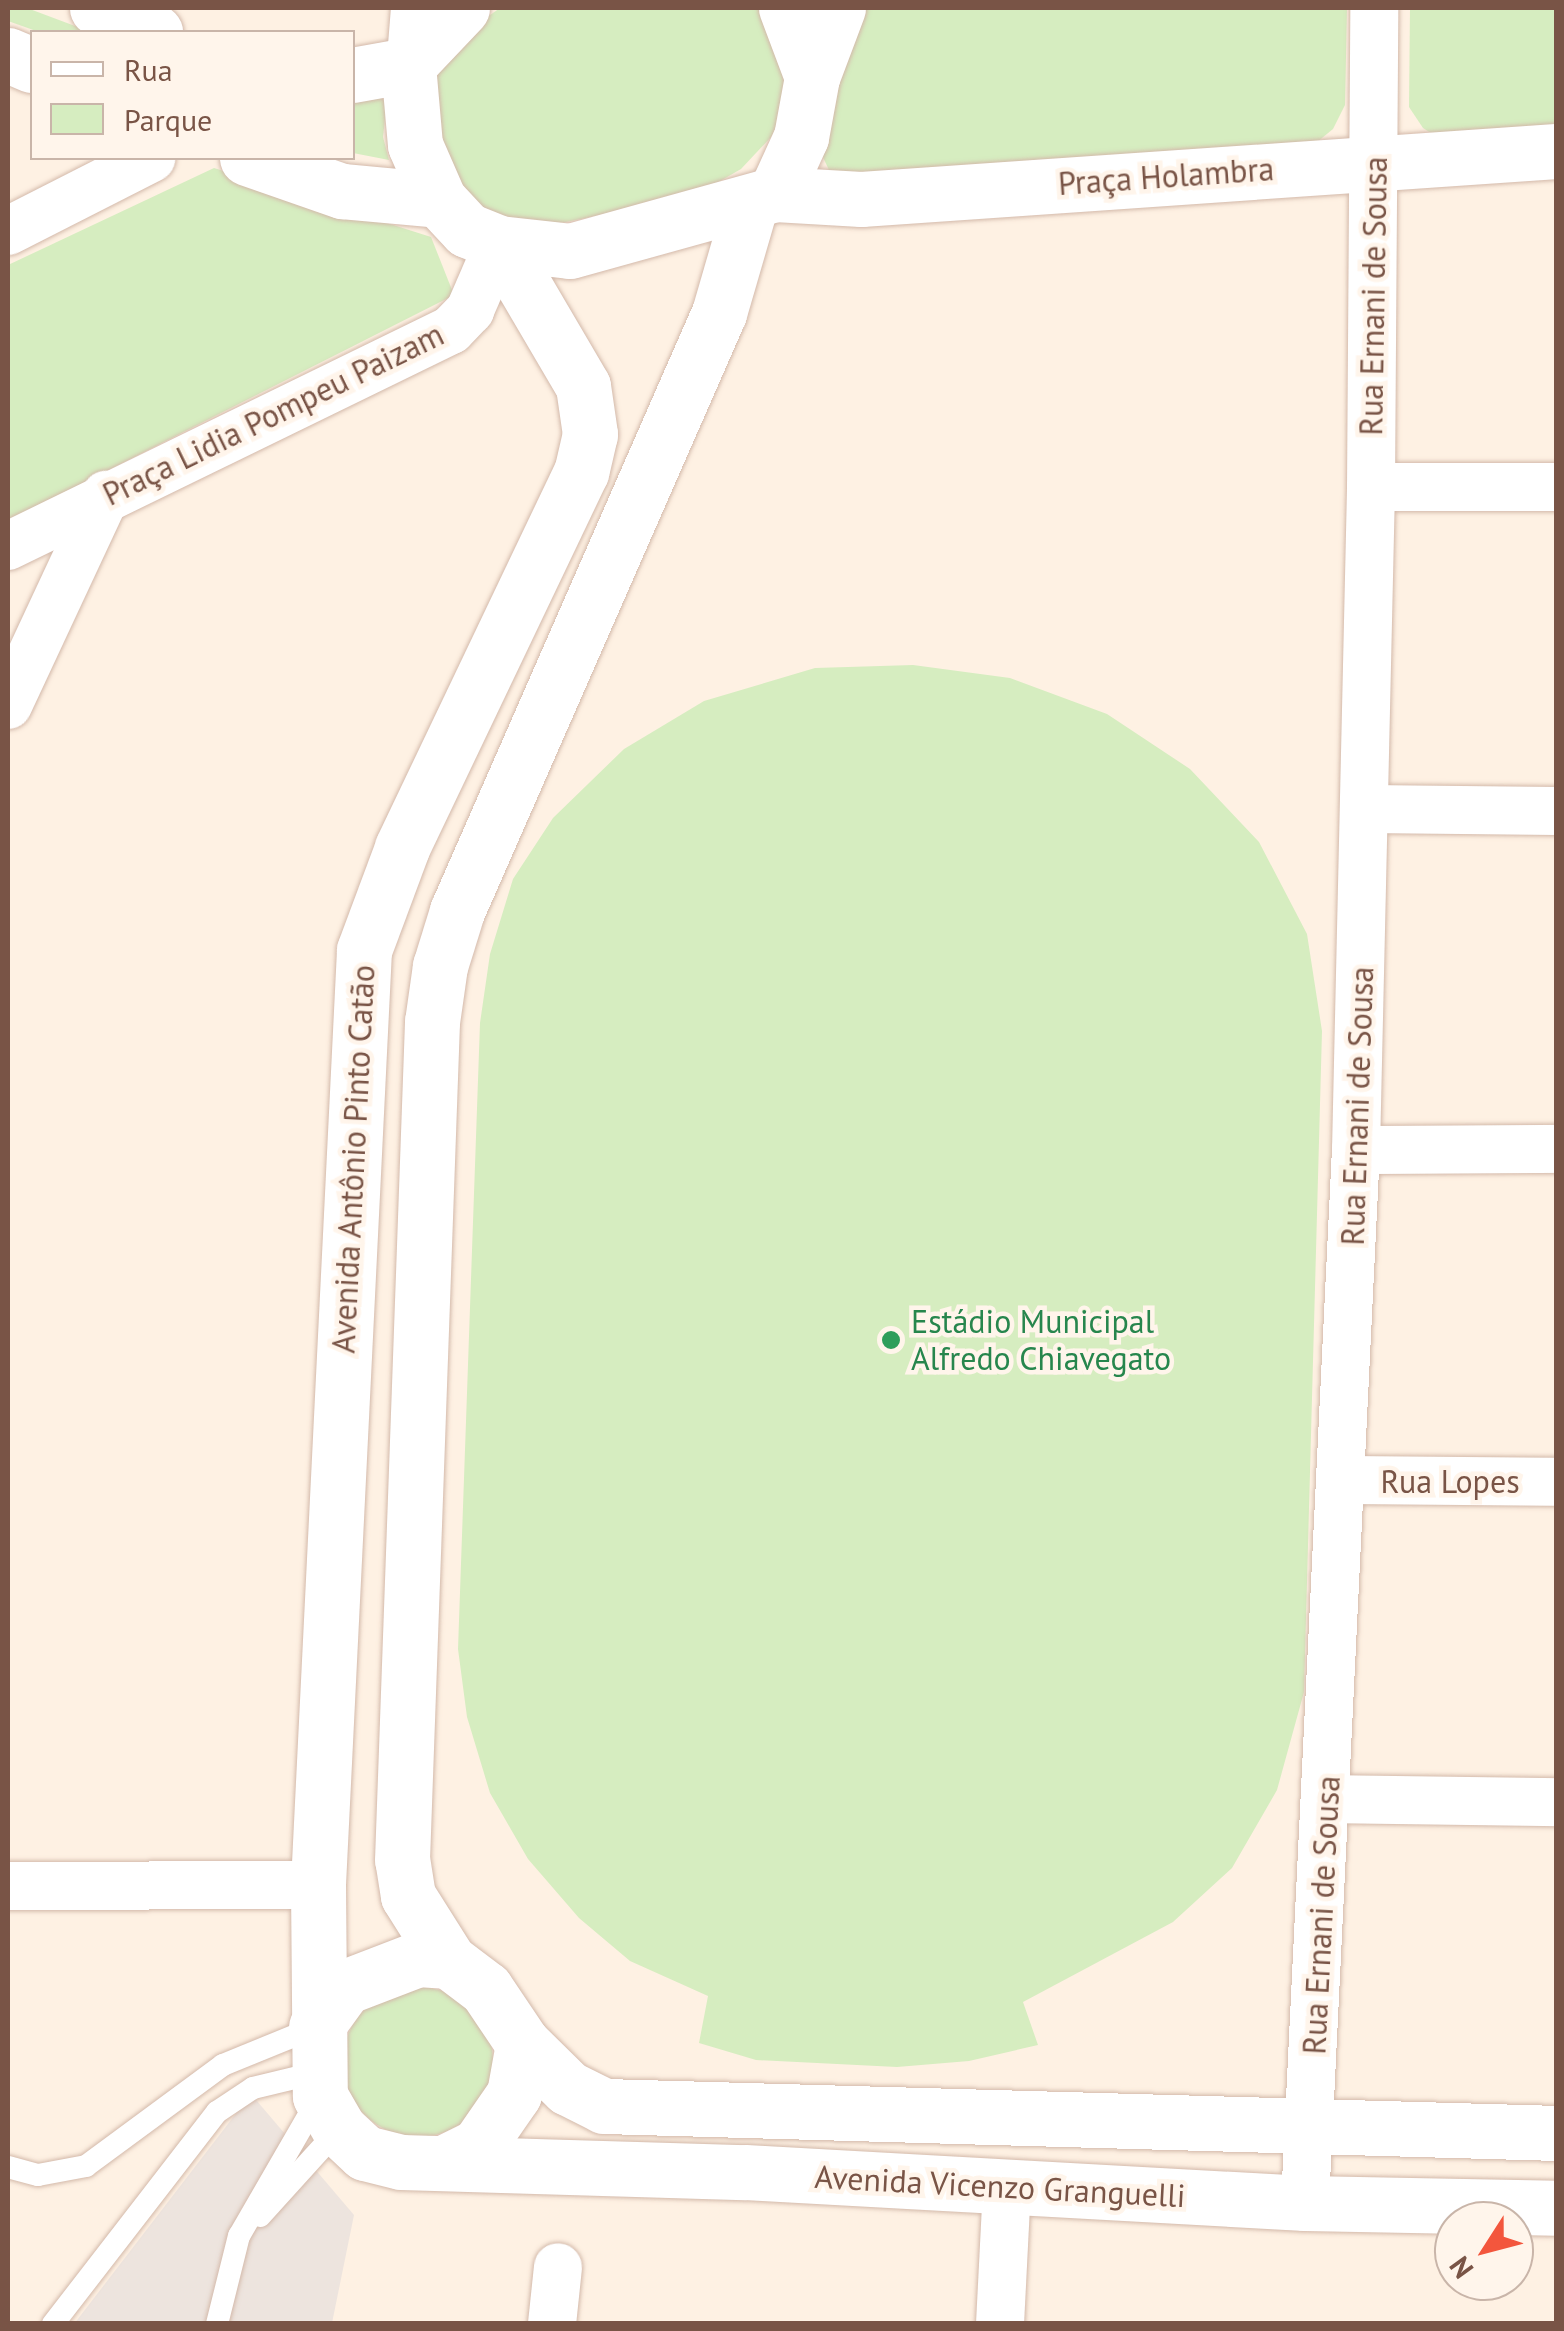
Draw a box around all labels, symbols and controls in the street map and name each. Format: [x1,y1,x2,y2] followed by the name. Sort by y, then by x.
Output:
[30,30,355,160] legend
[124,50,173,89] text: Rua
[124,100,212,139] text: Parque
[1057,149,1275,203] street label: Praça Holambra
[1351,156,1395,436] street label: Rua Ernani de Sousa
[96,315,450,513] street label: Praça Lidia Pompeu Paizam
[324,963,382,1355] street label: Avenida Antônio Pinto Catão
[1333,966,1381,1246] street label: Rua Ernani de Sousa
[911,1303,1171,1378] place label: Estádio Municipal Alfredo Chiavegato
[880,1329,902,1351] marker: Estádio Municipal Alfredo Chiavegato
[1380,1462,1520,1500] street label: Rua Lopes
[1295,1775,1347,2055] street label: Rua Ernani de Sousa
[813,2157,1187,2215] street label: Avenida Vicenzo Granguelli
[1434,2201,1534,2301] north arrow
[1441,2249,1481,2286] text: N

